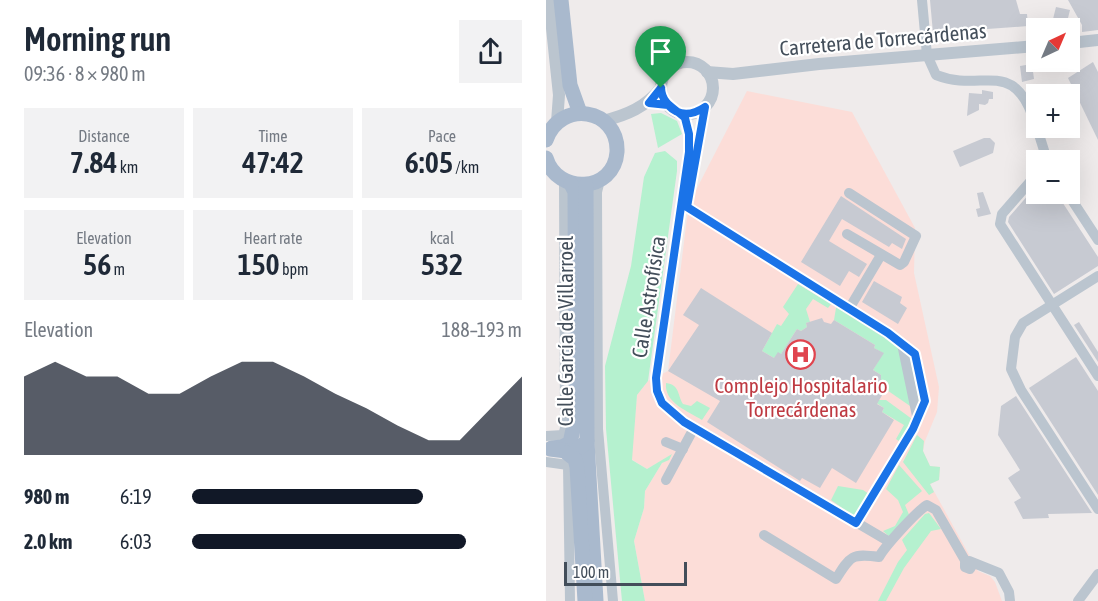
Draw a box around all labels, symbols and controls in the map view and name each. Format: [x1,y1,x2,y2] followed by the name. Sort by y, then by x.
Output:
[778,18,987,60] street label: Carretera de Torrecárdenas
[1026,18,1080,72] north arrow
[1026,18,1080,204] map controls
[24,20,171,58] text: Morning run
[459,20,522,83] button: share
[635,26,686,88] pin
[644,35,677,68] icon: arrive
[24,62,146,85] text: 09:36 · 8 × 980 m
[1026,84,1080,138] button: +
[78,127,130,145] text: Distance
[258,127,288,145] text: Time
[428,127,456,145] text: Pace
[70,145,117,179] text: 7.84
[242,145,304,179] text: 47:42
[405,145,453,179] text: 6:05
[1026,150,1080,204] button: −
[117,158,138,176] text: km
[453,158,479,176] text: /km
[76,229,132,247] text: Elevation
[244,229,302,247] text: Heart rate
[430,229,454,247] text: kcal
[627,234,669,359] street label: Calle Astrofísica
[553,235,577,426] street label: Calle García de Villarroel
[83,247,111,281] text: 56
[237,247,280,281] text: 150
[421,247,463,281] text: 532
[111,260,125,278] text: m
[280,260,309,278] text: bpm
[24,318,93,341] text: Elevation
[441,318,522,341] text: 188–193 m
[785,339,817,371] hospital icon: Complejo Hospitalario Torrecárdenas
[714,373,888,421] place label: Complejo Hospitalario Torrecárdenas
[24,485,69,508] text: 980 m
[120,485,152,508] text: 6:19
[24,530,72,553] text: 2.0 km
[120,530,152,553] text: 6:03
[564,559,687,586] scale bar
[573,563,609,581] text: 100 m

